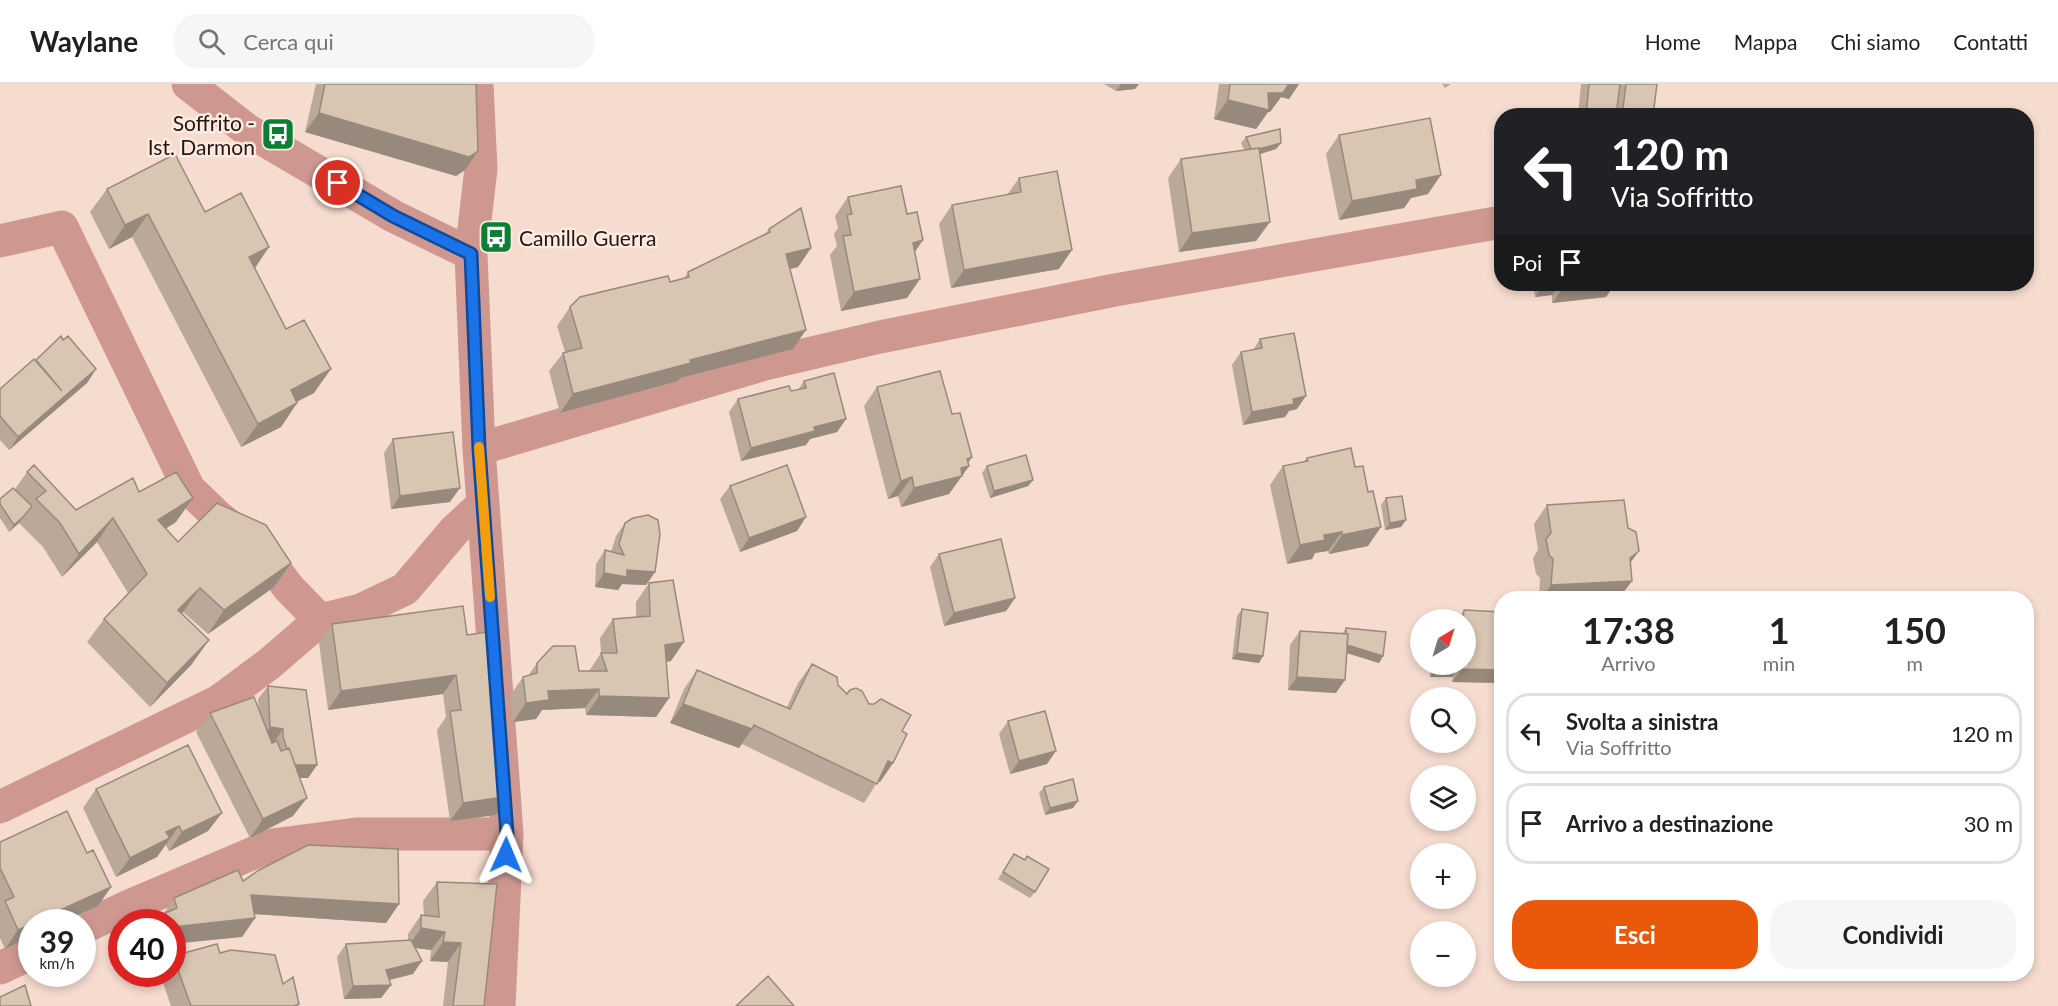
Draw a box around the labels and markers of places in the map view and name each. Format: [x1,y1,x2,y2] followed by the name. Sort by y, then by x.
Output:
[148,110,255,159] place label: Soffrito - Ist. Darmon
[260,116,296,152] bus stop icon: Soffrito - Ist. Darmon
[312,157,363,208] pin
[478,219,514,255] bus stop icon: Camillo Guerra
[519,225,657,250] place label: Camillo Guerra

